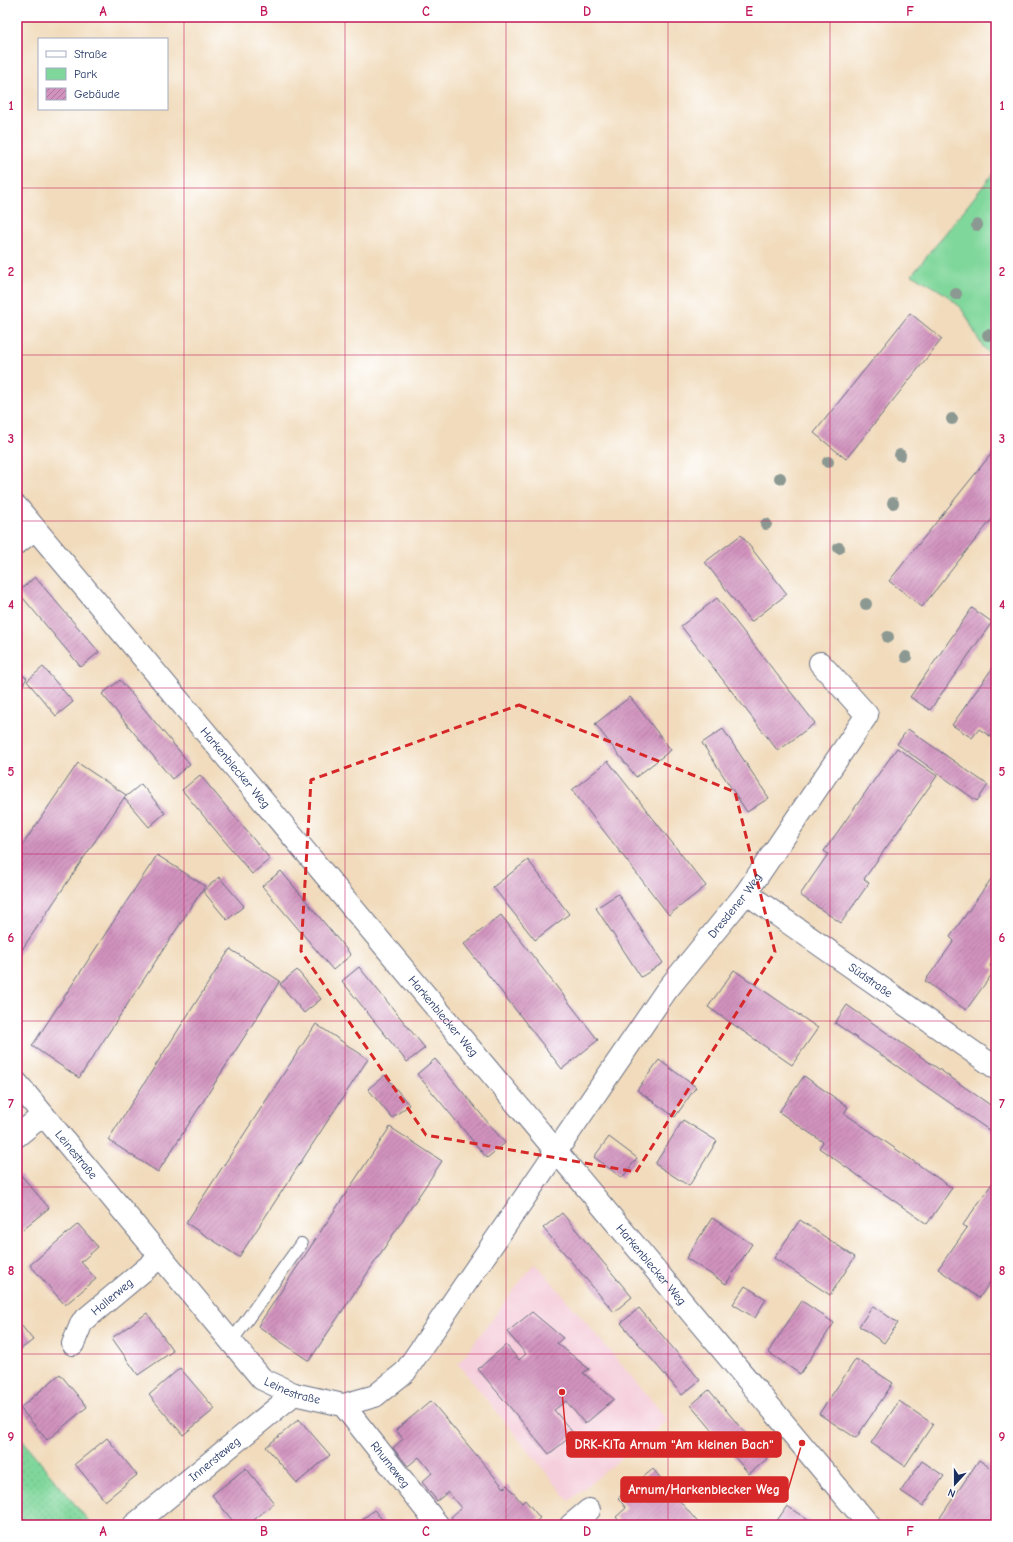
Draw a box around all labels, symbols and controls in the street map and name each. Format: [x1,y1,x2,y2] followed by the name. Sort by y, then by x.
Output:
[99,4,107,19] text: A
[260,4,268,19] text: B
[422,4,430,19] text: C
[583,4,591,19] text: D
[745,4,753,19] text: E
[906,4,914,19] text: F
[38,38,168,110] legend
[74,47,107,61] text: Straße
[74,67,97,81] text: Park
[74,87,120,101] text: Gebäude
[8,98,14,113] text: 1
[999,98,1005,113] text: 1
[8,264,14,279] text: 2
[999,264,1005,279] text: 2
[8,431,14,446] text: 3
[999,431,1005,446] text: 3
[8,597,14,612] text: 4
[999,597,1005,612] text: 4
[197,724,273,811] street label: Harkenblecker Weg
[8,764,15,779] text: 5
[999,764,1006,779] text: 5
[705,870,765,941] street label: Dresdener Weg
[8,930,15,945] text: 6
[999,930,1006,945] text: 6
[846,960,895,1000] street label: Südstraße
[405,973,481,1059] street label: Harkenblecker Weg
[8,1096,14,1111] text: 7
[999,1096,1005,1111] text: 7
[52,1128,100,1182] street label: Leinestraße
[613,1221,689,1308] street label: Harkenblecker Weg
[8,1263,14,1278] text: 8
[999,1263,1005,1278] text: 8
[88,1275,136,1318] street label: Hallerweg
[262,1374,322,1407] street label: Leinestraße
[8,1429,15,1444] text: 9
[999,1429,1006,1444] text: 9
[567,1432,781,1457] callout: DRK-KiTa Arnum "Am kleinen Bach"
[186,1434,243,1484] street label: Innersteweg
[575,1437,773,1452] text: DRK-KiTa Arnum "Am kleinen Bach"
[368,1439,413,1491] street label: Rhumeweg
[935,1464,975,1504] north arrow
[621,1477,788,1502] callout: Arnum/Harkenblecker Weg
[628,1482,780,1497] text: Arnum/Harkenblecker Weg
[946,1486,957,1500] text: N
[99,1524,107,1539] text: A
[260,1524,268,1539] text: B
[422,1524,430,1539] text: C
[583,1524,591,1539] text: D
[745,1524,753,1539] text: E
[906,1524,914,1539] text: F

